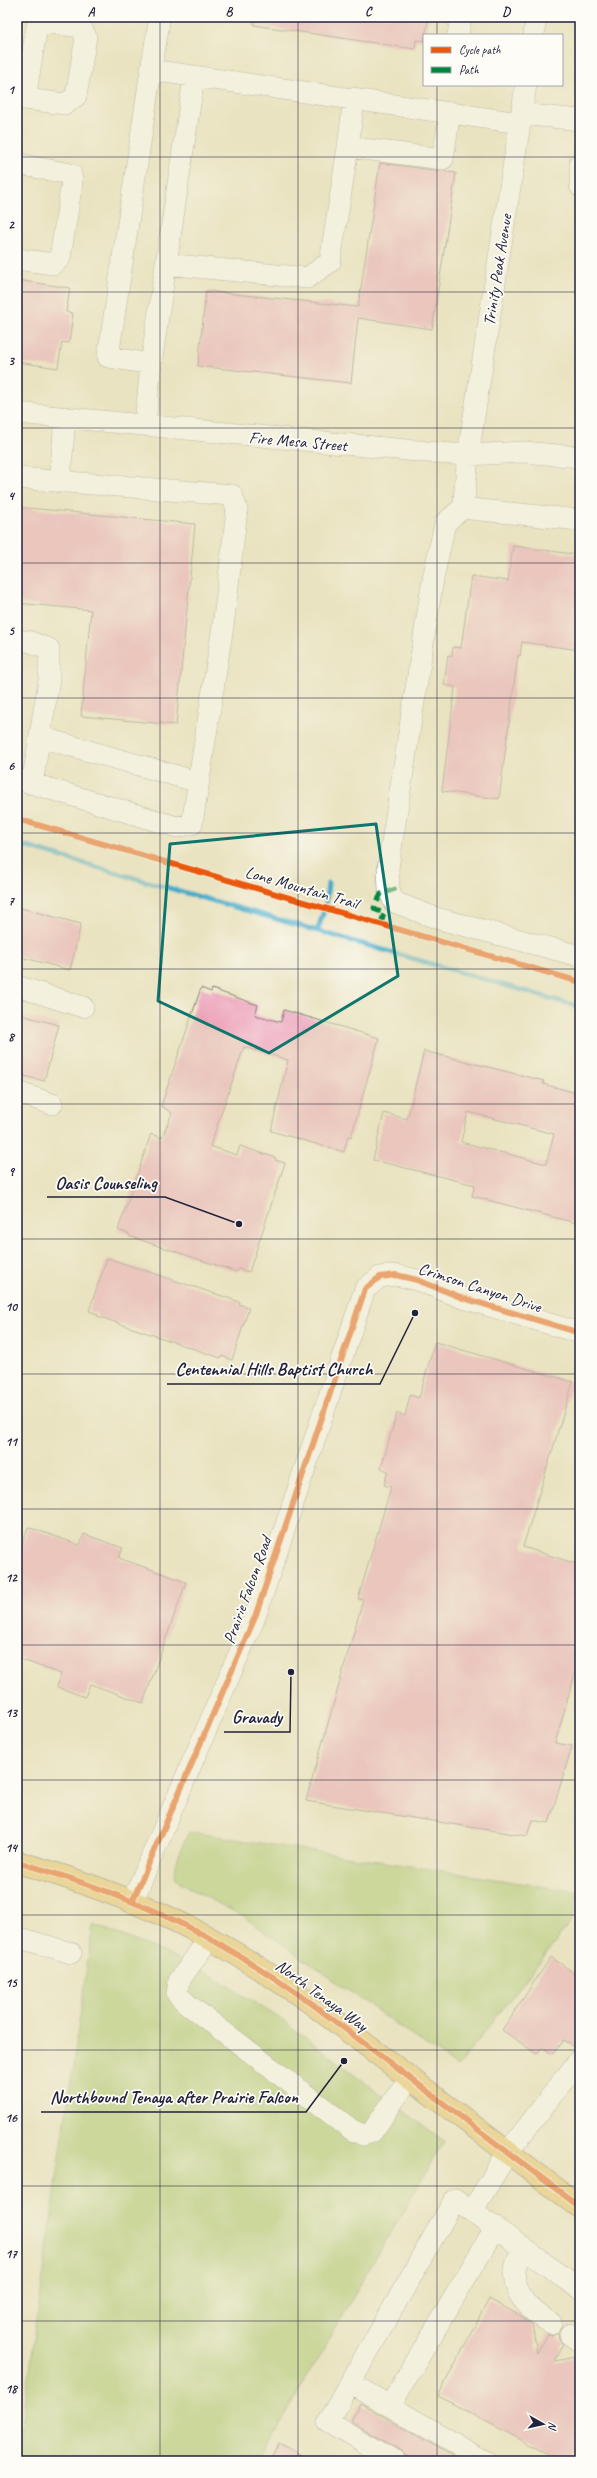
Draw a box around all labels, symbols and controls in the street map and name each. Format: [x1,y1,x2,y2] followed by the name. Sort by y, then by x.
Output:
[88,4,96,20] text: A
[226,4,234,20] text: B
[365,4,373,20] text: C
[502,4,511,20] text: D
[423,34,563,86] legend
[459,42,501,58] text: Cycle path
[459,62,479,78] text: Path
[8,82,16,98] text: 1
[478,211,517,327] street label: Trinity Peak Avenue
[8,217,15,233] text: 2
[8,353,15,369] text: 3
[248,427,350,456] street label: Fire Mesa Street
[8,488,16,504] text: 4
[8,623,15,639] text: 5
[8,758,15,774] text: 6
[243,861,364,915] street label: Lone Mountain Trail
[8,893,15,909] text: 7
[8,1029,16,1045] text: 8
[8,1164,15,1180] text: 9
[47,1167,165,1197] callout: Oasis Counseling
[55,1172,158,1194] text: Oasis Counseling
[416,1258,545,1318] street label: Crimson Canyon Drive
[5,1299,18,1315] text: 10
[167,1354,380,1384] callout: Centennial Hills Baptist Church
[176,1358,374,1380] text: Centennial Hills Baptist Church
[5,1434,19,1450] text: 11
[218,1531,277,1647] street label: Prairie Falcon Road
[5,1570,18,1586] text: 12
[224,1702,290,1732] callout: Gravady
[5,1705,18,1721] text: 13
[232,1706,284,1728] text: Gravady
[5,1840,19,1856] text: 14
[271,1955,373,2037] street label: North Tenaya Way
[5,1975,18,1991] text: 15
[41,2082,306,2112] callout: Northbound Tenaya after Prairie Falcon
[50,2086,299,2108] text: Northbound Tenaya after Prairie Falcon
[5,2110,18,2126] text: 16
[5,2246,18,2262] text: 17
[5,2381,19,2397] text: 18
[523,2404,563,2444] north arrow
[545,2421,560,2432] text: N

